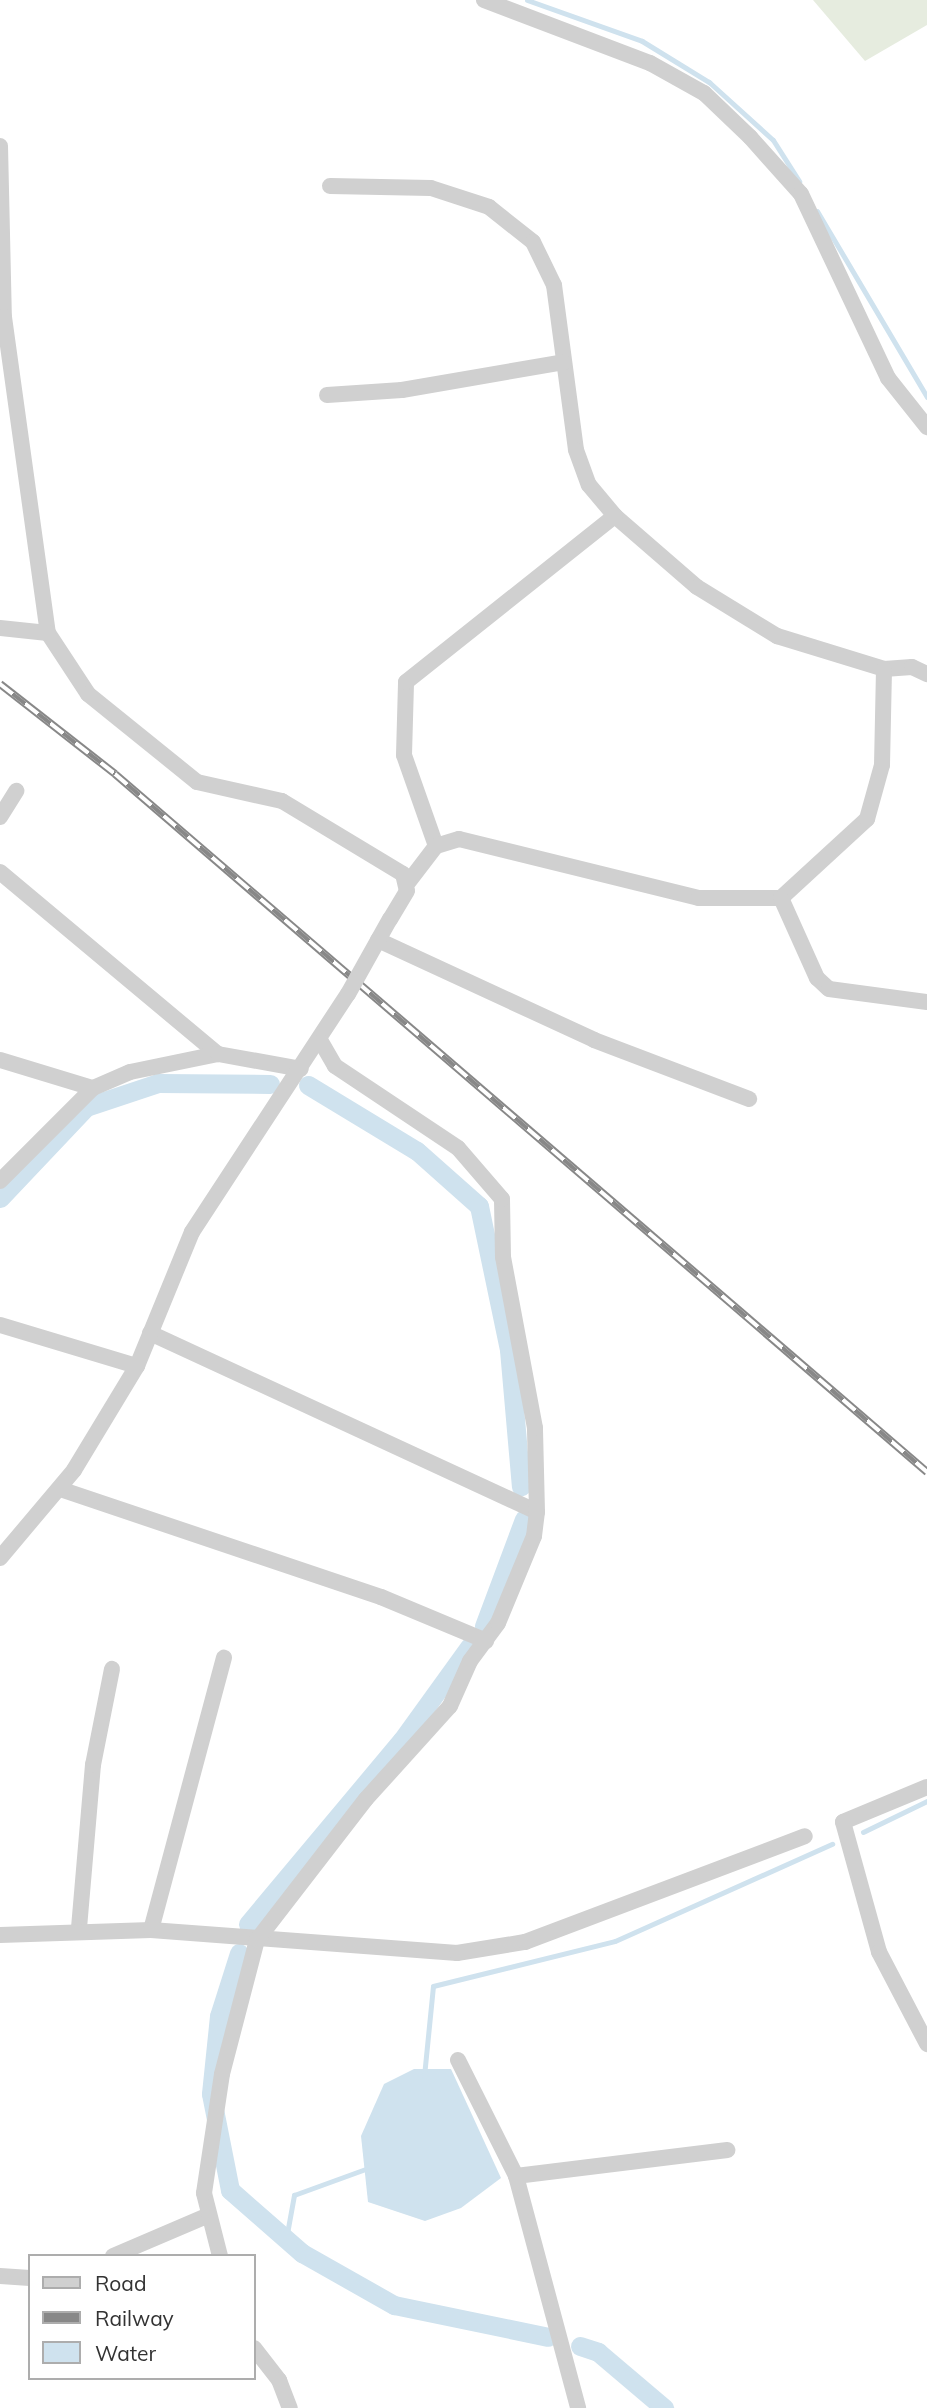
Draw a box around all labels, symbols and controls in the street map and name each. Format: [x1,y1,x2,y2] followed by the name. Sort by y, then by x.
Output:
[28,2254,256,2380] legend
[95,2270,146,2296] text: Road
[95,2305,174,2331] text: Railway
[95,2340,156,2366] text: Water

